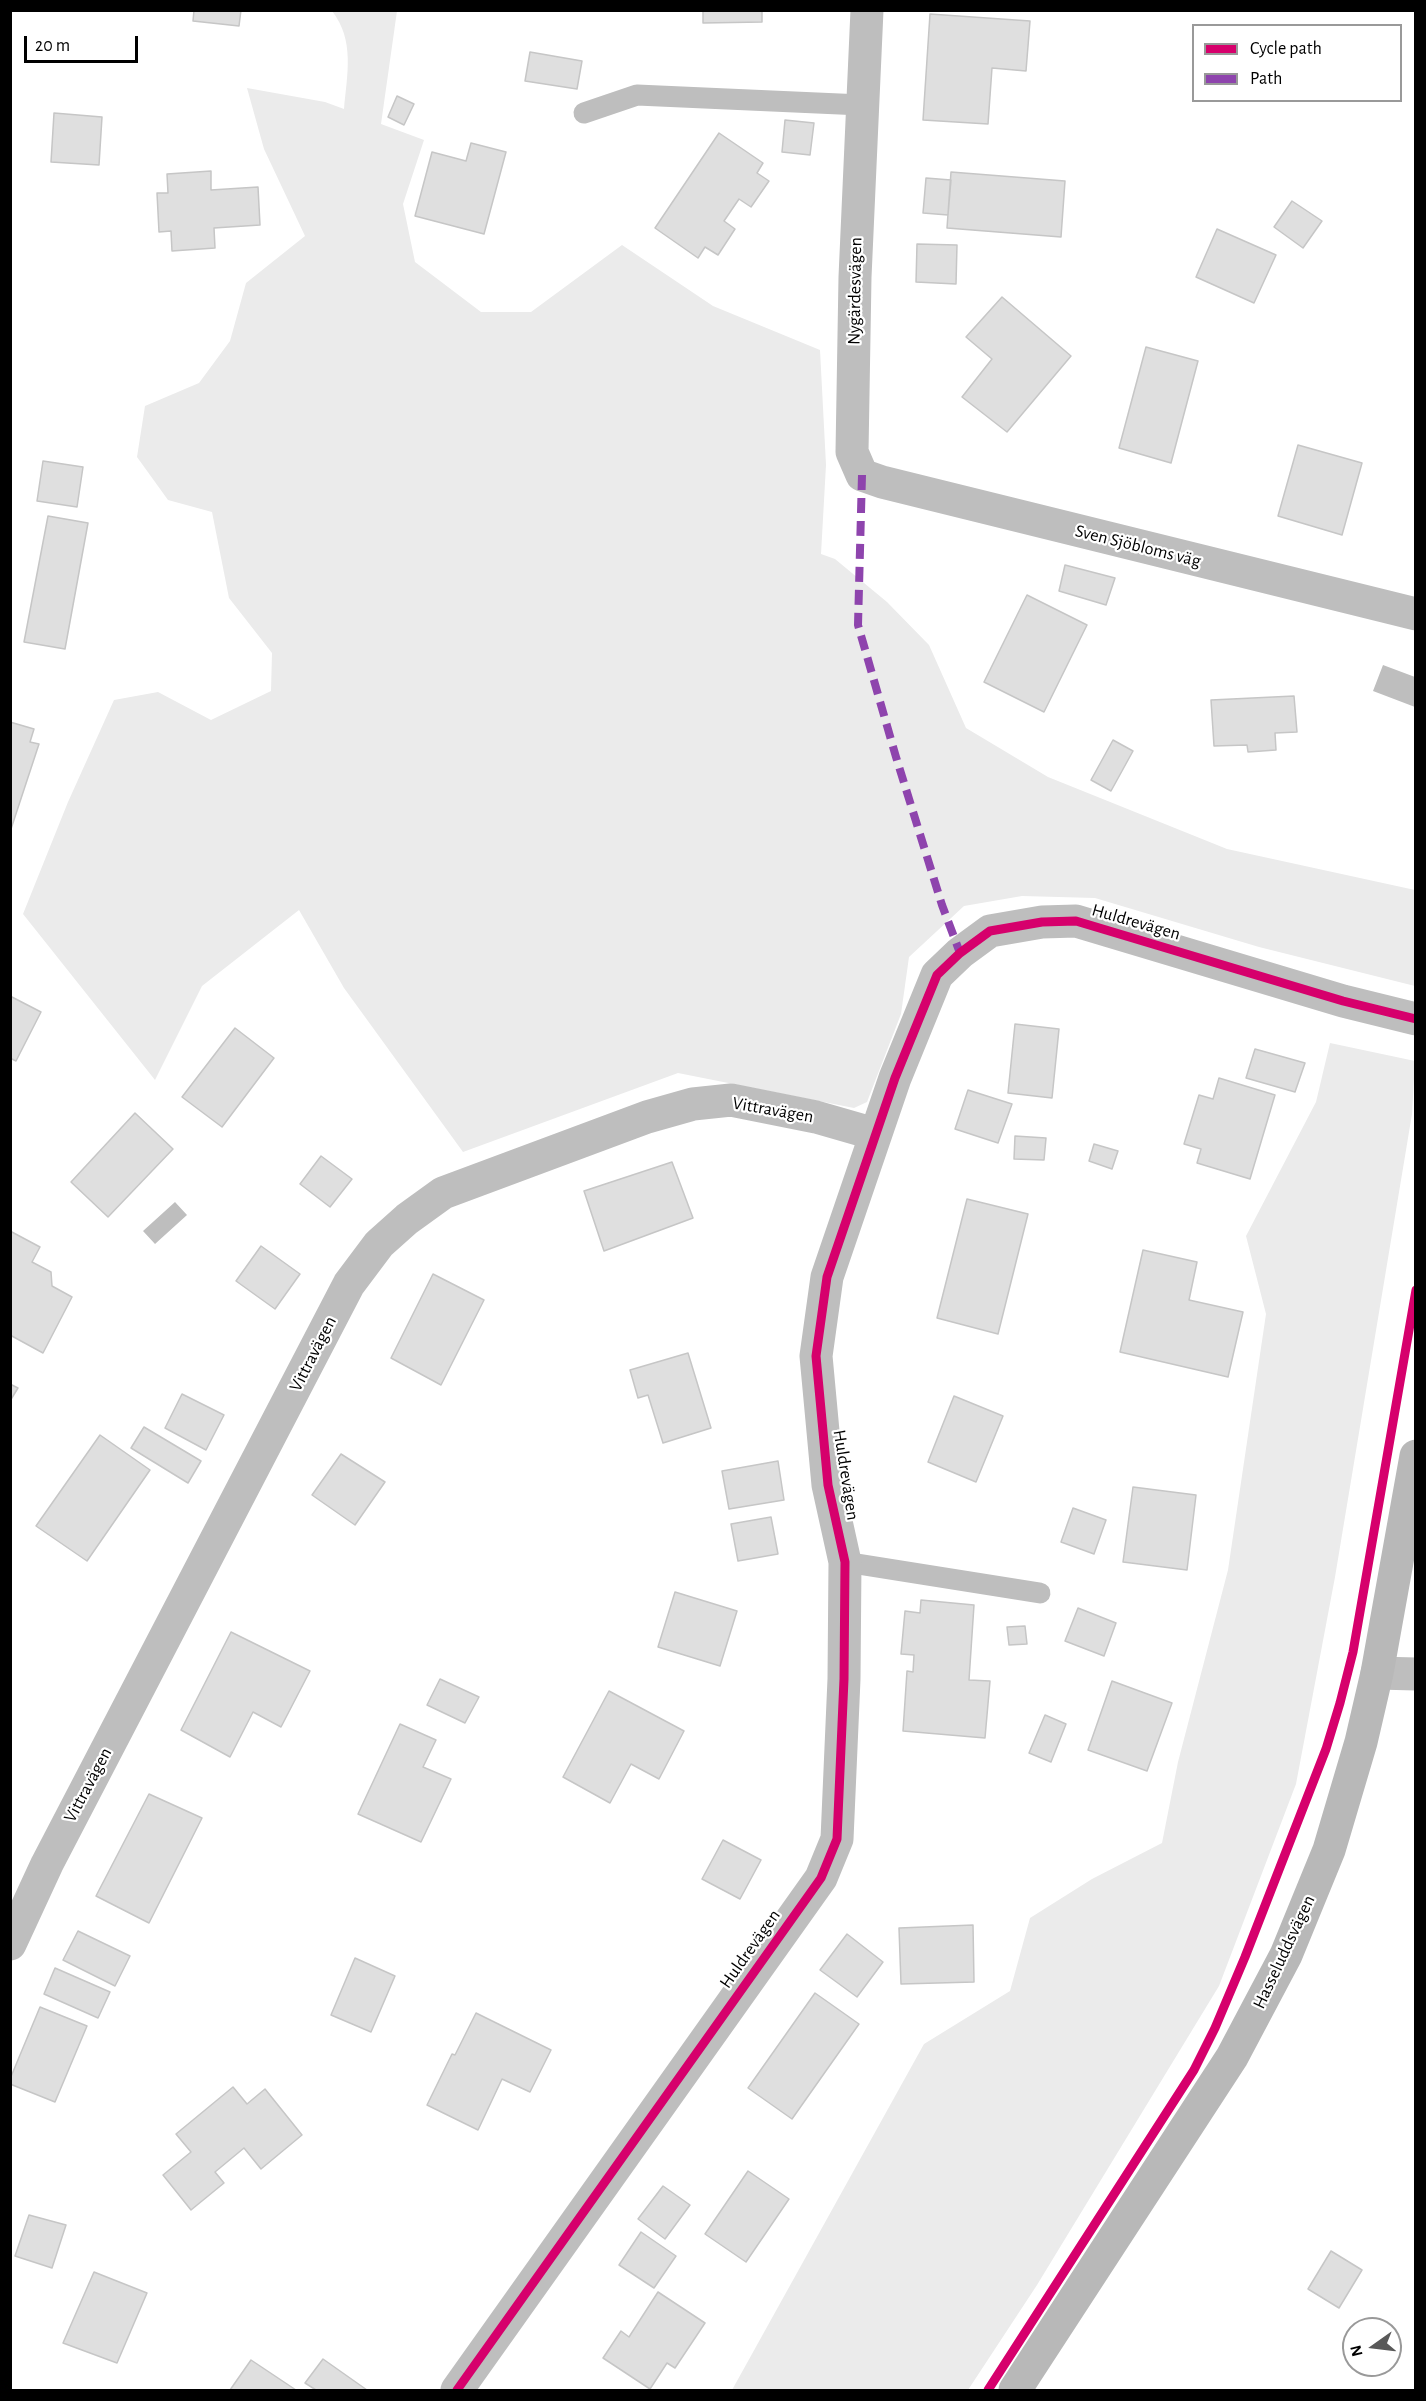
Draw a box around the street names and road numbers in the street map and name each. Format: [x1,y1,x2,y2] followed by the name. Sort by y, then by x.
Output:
[843,237,867,345] street label: Nygärdesvägen
[1073,520,1203,572] street label: Sven Sjöbloms väg
[1089,899,1183,945] street label: Huldrevägen
[731,1092,815,1128] street label: Vittravägen
[285,1313,341,1395] street label: Vittravägen
[828,1428,864,1522] street label: Huldrevägen
[59,1744,117,1826] street label: Vittravägen
[1248,1892,1320,2012] street label: Hasseluddsvägen
[715,1905,785,1993] street label: Huldrevägen

